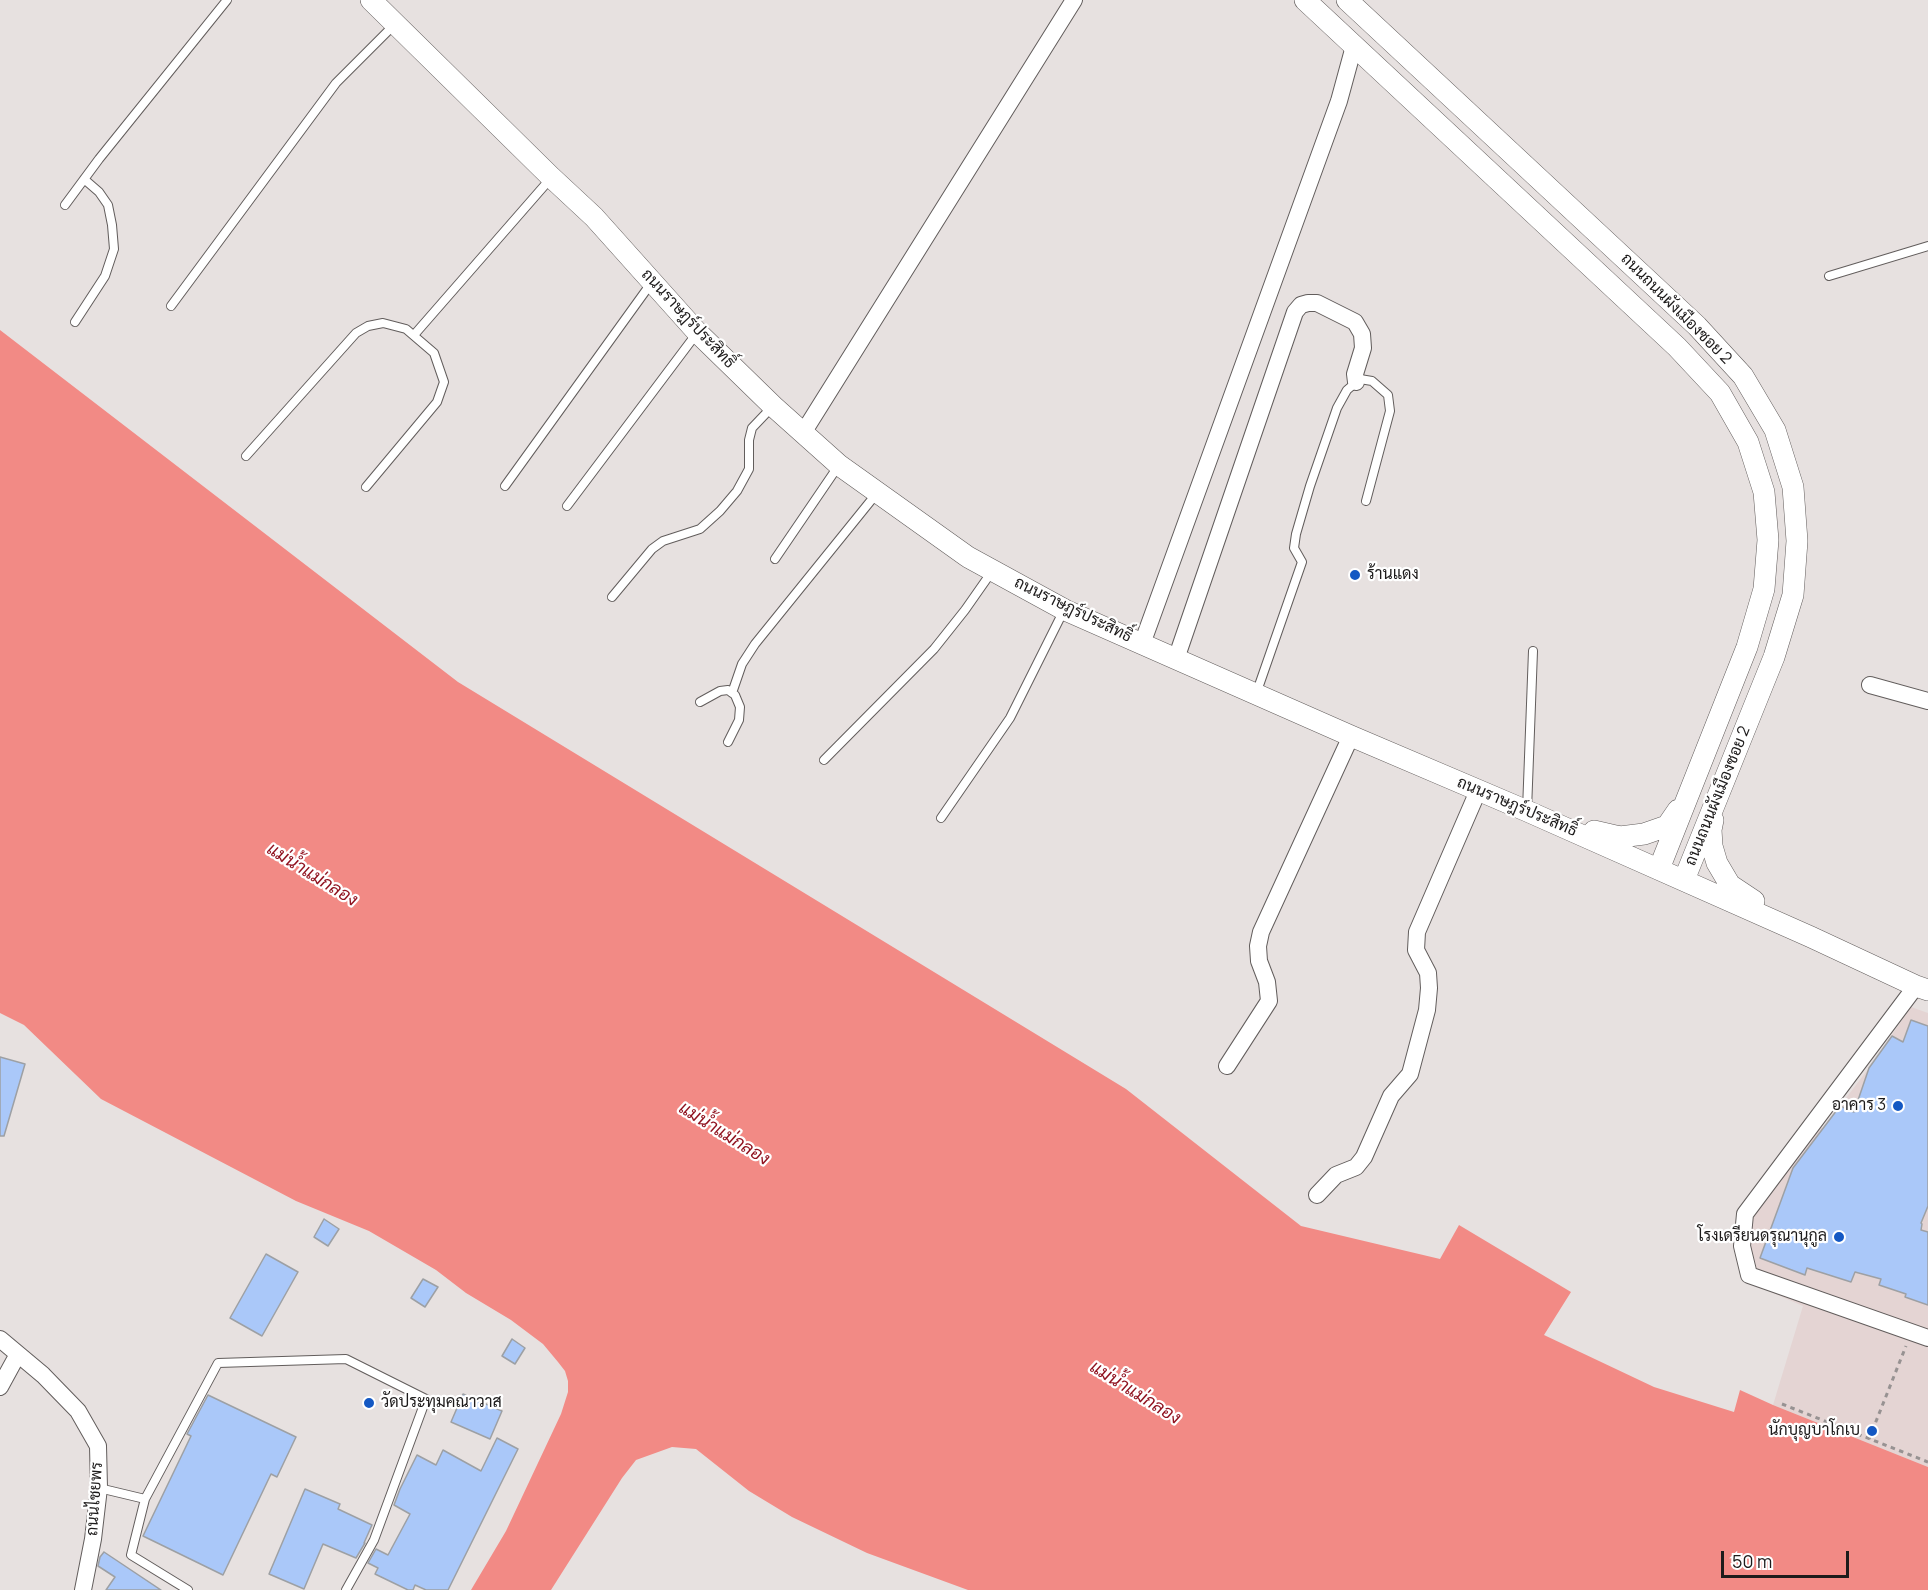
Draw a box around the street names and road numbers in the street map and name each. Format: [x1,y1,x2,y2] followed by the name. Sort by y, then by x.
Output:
[1617,250,1735,368] street label: ถนนถนนผังเมืองซอย 2
[637,265,739,373] street label: ถนนราษฎร์ประสิทธิ์
[1011,573,1135,647] street label: ถนนราษฎร์ประสิทธิ์
[1681,723,1755,869] street label: ถนนถนนผังเมืองซอย 2
[1454,773,1580,841] street label: ถนนราษฎร์ประสิทธิ์
[83,1461,107,1537] street label: ถนนไชยพร

